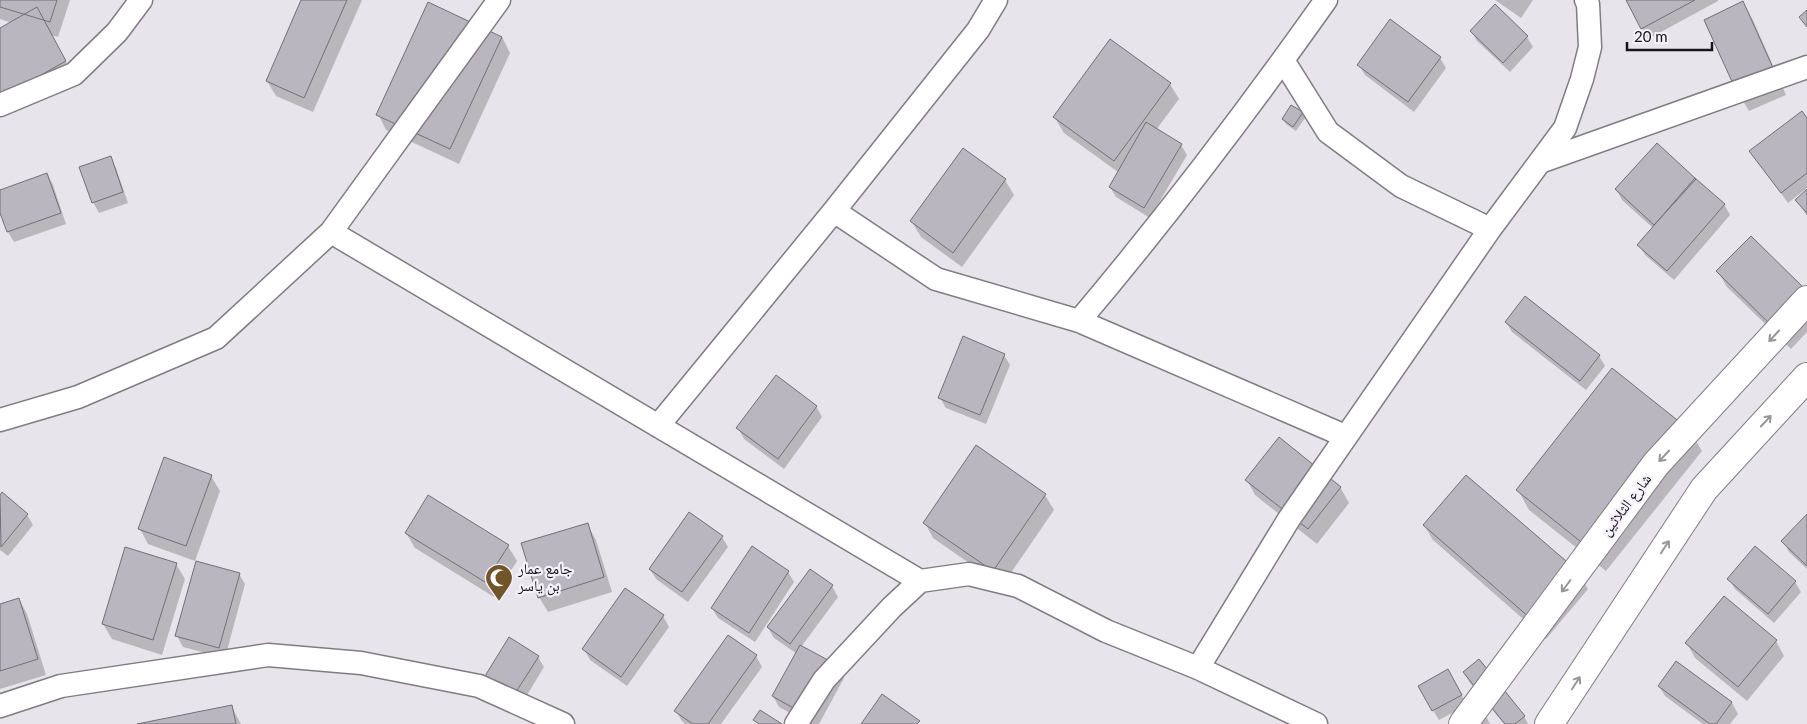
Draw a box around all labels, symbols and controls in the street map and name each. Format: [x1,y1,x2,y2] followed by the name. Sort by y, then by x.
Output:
[1627,20,1712,52] scale bar
[1634,27,1668,45] text: 20 m
[1768,330,1780,343] one-way arrow
[1760,414,1772,427] one-way arrow
[1658,450,1670,462] one-way arrow
[1596,470,1656,540] street label: شارع الثلاثين
[1660,541,1670,555] one-way arrow
[517,559,573,596] place label: جامع عمار بن ياسر
[484,563,514,602] mosque icon: جامع عمار بن ياسر
[1561,579,1571,593] one-way arrow
[1571,677,1581,691] one-way arrow

